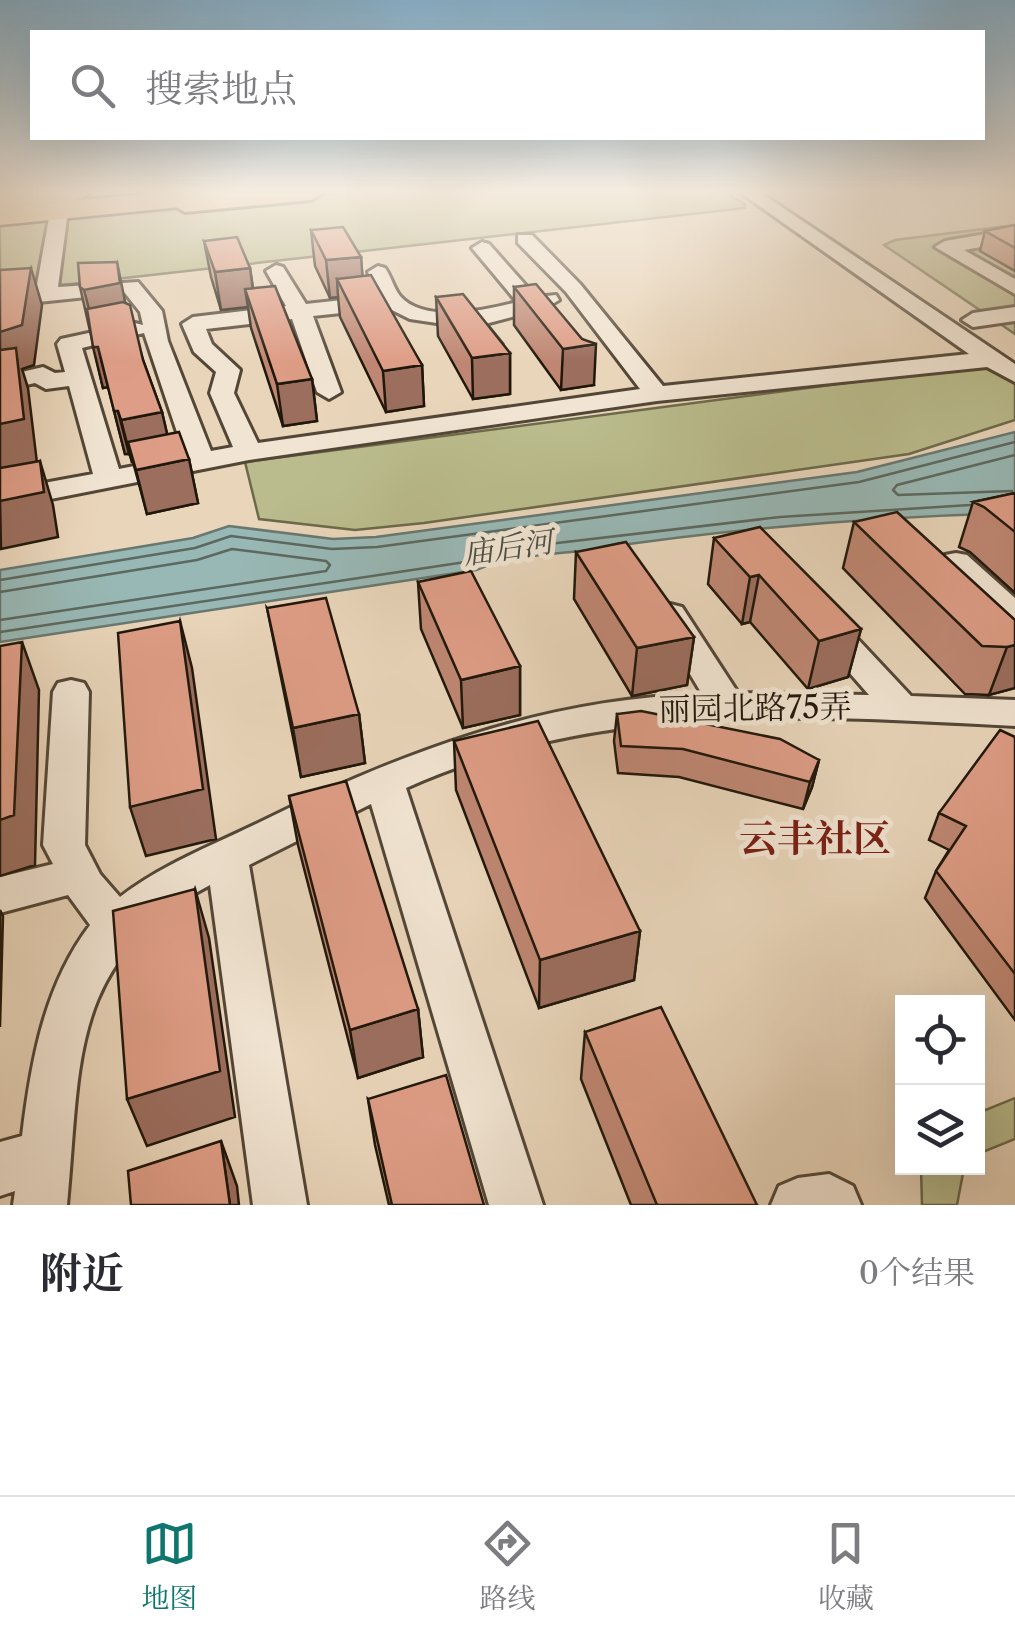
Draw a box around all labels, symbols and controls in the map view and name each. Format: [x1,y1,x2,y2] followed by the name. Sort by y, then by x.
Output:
[30,30,985,140] search box
[65,58,120,113] icon: search
[145,65,297,112] text: 搜索地点
[461,522,560,572] water label: 庙后河
[658,686,852,729] street label: 丽园北路75弄
[739,815,891,862] district label: 云丰社区
[895,995,985,1175] map controls
[895,995,985,1085] button: locate
[895,1085,985,1175] button: layers
[40,1247,124,1299] text: 附近
[859,1253,975,1292] text: 0个结果
[141,1516,197,1616] tab: 地图
[479,1516,536,1616] tab: 路线
[818,1516,874,1616] tab: 收藏

